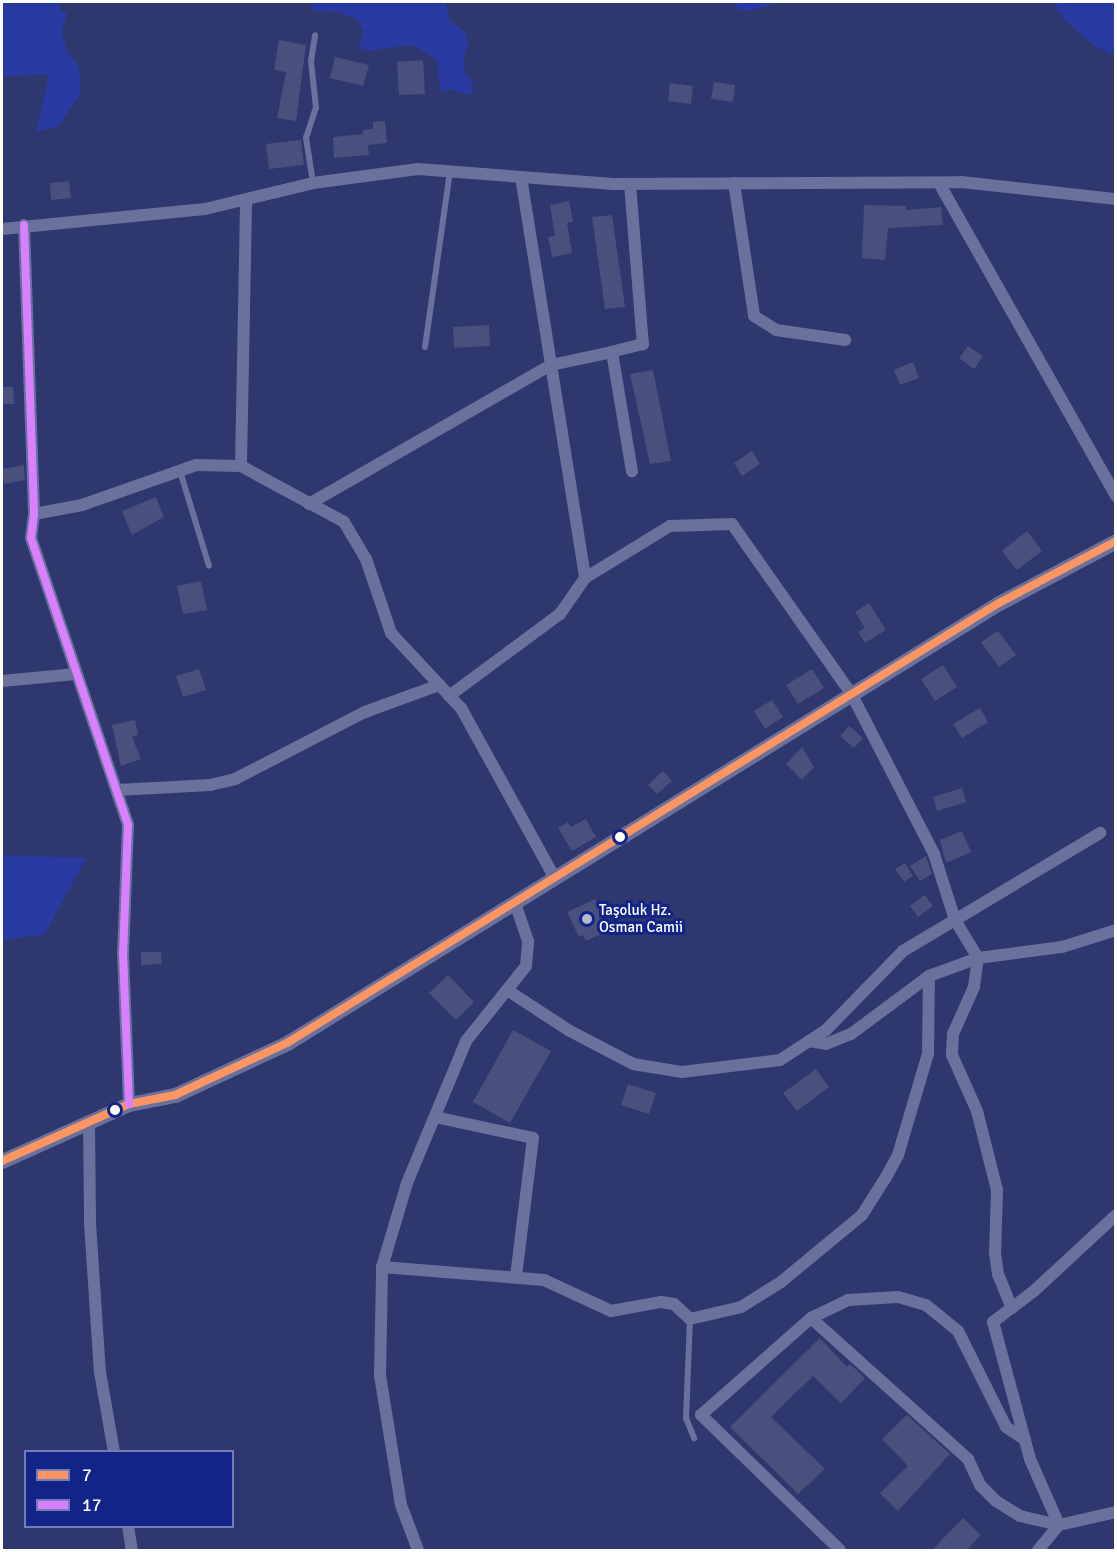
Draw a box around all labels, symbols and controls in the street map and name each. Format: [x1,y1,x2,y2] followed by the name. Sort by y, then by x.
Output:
[614,831,626,843] unlabelled marker
[599,901,683,936] place label: Taşoluk Hz. Osman Camii
[580,912,594,926] marker: Taşoluk Hz. Osman Camii
[109,1104,121,1116] unlabelled marker
[24,1450,234,1528] legend
[82,1464,92,1486] text: 7
[82,1494,101,1516] text: 17

